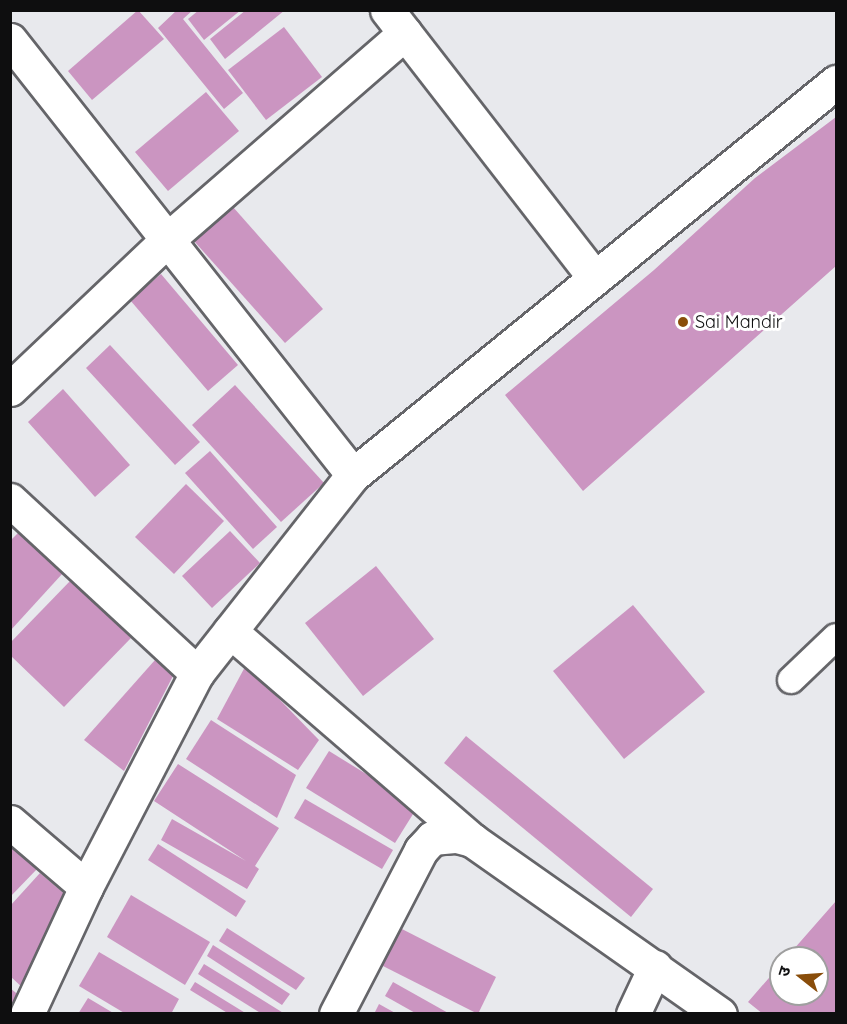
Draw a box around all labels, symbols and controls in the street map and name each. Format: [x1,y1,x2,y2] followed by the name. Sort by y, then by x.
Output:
[695,311,783,333] place label: Sai Mandir
[676,315,690,329] marker: Sai Mandir
[769,946,829,1006] north arrow
[773,964,795,979] text: उ

